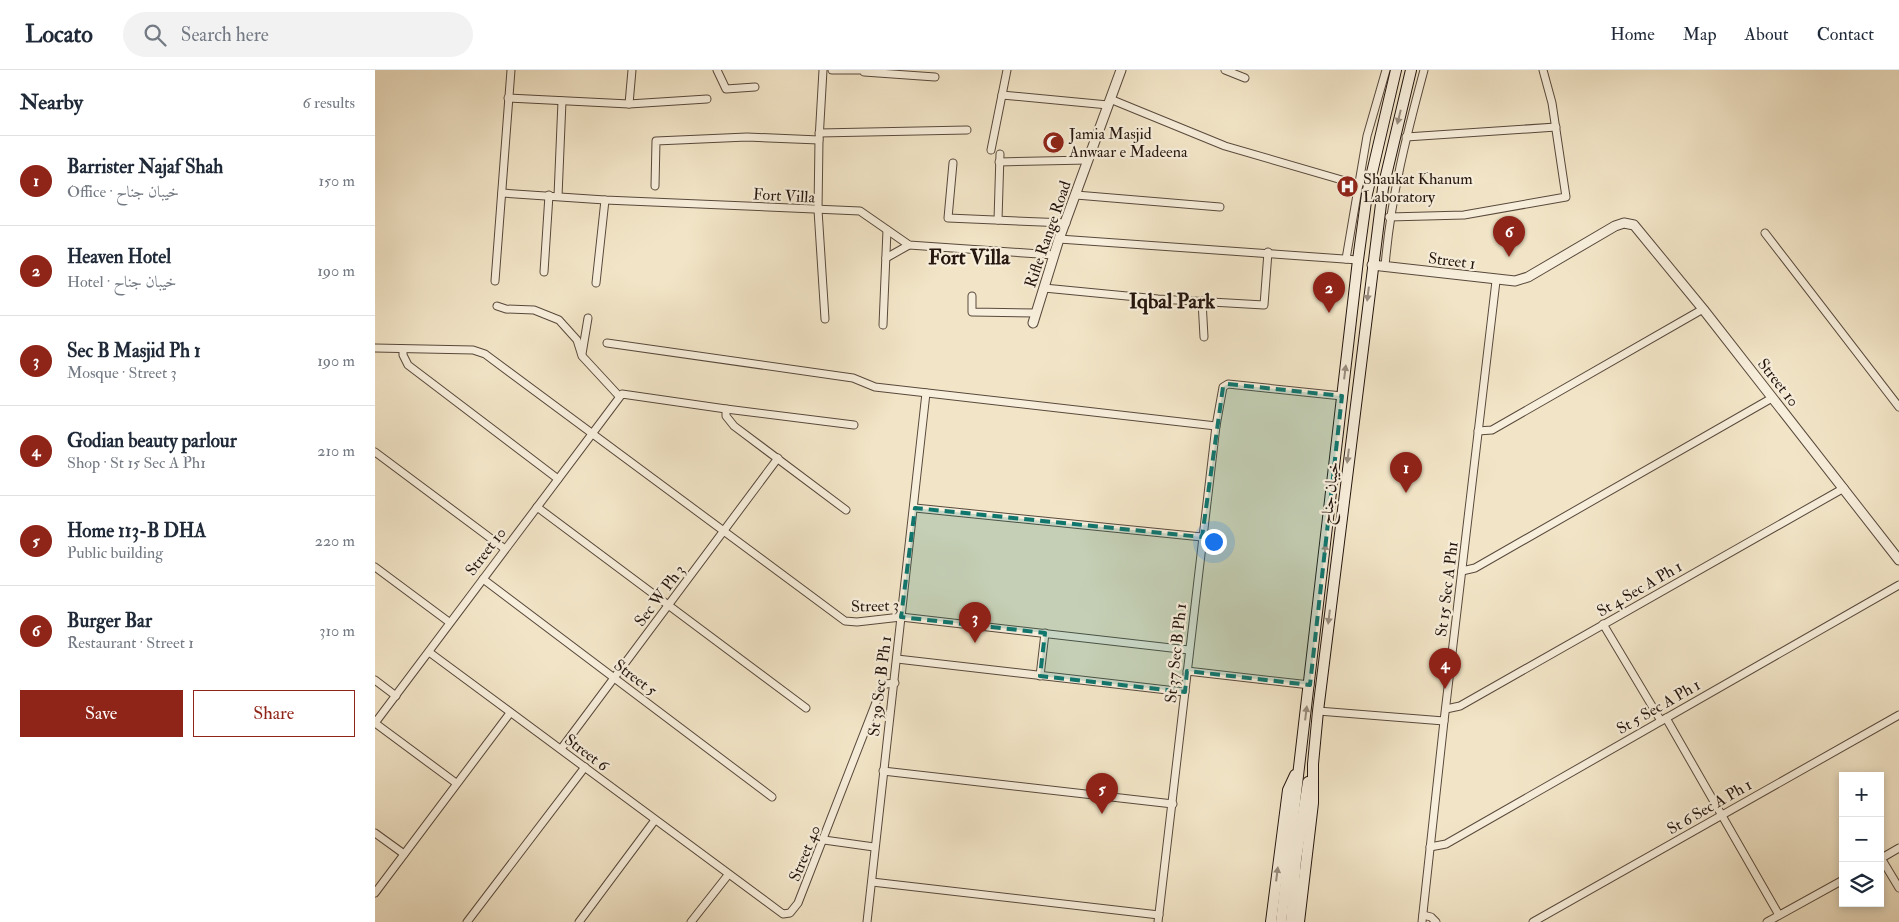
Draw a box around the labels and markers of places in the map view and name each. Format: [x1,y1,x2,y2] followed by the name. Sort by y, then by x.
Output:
[1068,124,1188,162] place label: Jamia Masjid Anwaar e Madeena
[1041,130,1065,154] mosque icon: Jamia Masjid Anwaar e Madeena
[1363,169,1473,207] place label: Shaukat Khanum Laboratory
[1335,175,1359,199] hospital icon: Shaukat Khanum Laboratory
[1493,216,1525,257] pin: 6
[1313,272,1345,313] pin: 2
[1390,452,1422,493] pin: 1
[959,602,991,643] pin: 3
[1429,648,1461,689] pin: 4
[1086,773,1118,814] pin: 5

